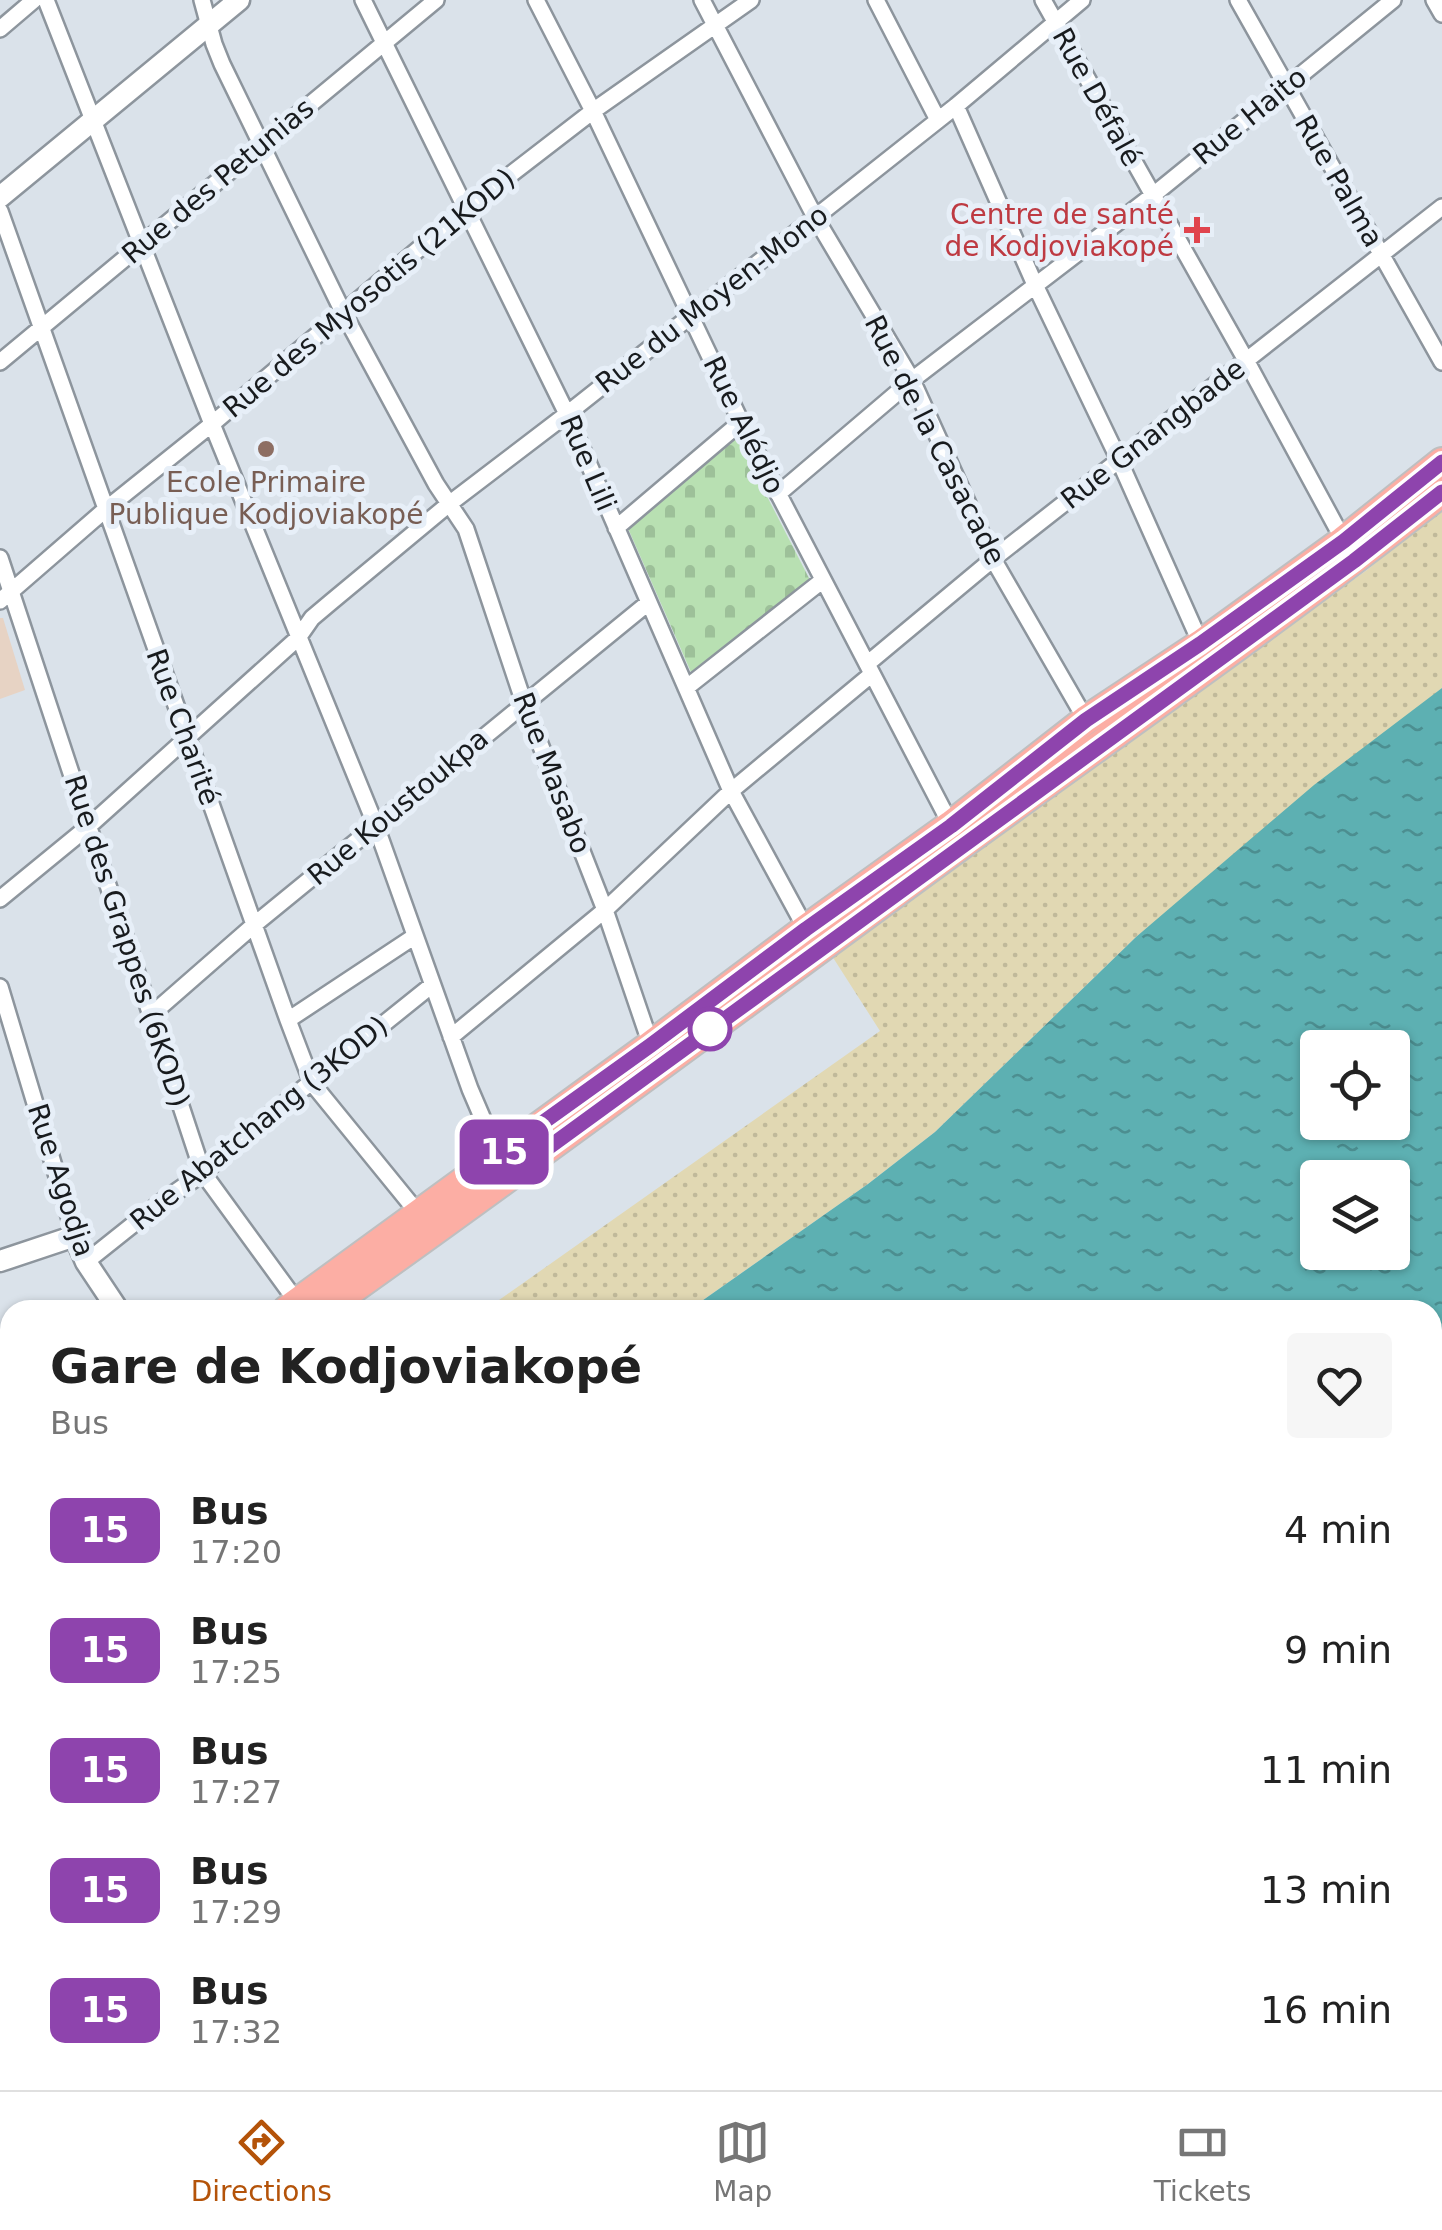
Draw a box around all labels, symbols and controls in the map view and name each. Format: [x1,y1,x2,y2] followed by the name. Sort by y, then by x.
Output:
[1046,22,1148,172] street label: Rue Défalé
[1187,60,1313,172] street label: Rue Haito
[116,91,320,271] street label: Rue des Petunias
[1288,109,1390,253] street label: Rue Palma
[217,161,521,425] street label: Rue des Myosotis (21KOD)
[589,198,835,400] street label: Rue du Moyen-Mono
[944,198,1174,263] place label: Centre de santé de Kodjoviakopé
[1184,217,1210,243] marker: Centre de santé de Kodjoviakopé
[858,310,1012,570] street label: Rue de la Casacade
[697,351,791,499] street label: Rue Alédjo
[1055,352,1251,516] street label: Rue Gnangbade
[553,410,623,516] street label: Rue Lili
[255,438,277,460] marker: Ecole Primaire Publique Kodjoviakopé
[109,466,423,531] place label: Ecole Primaire Publique Kodjoviakopé
[139,644,227,810] street label: Rue Charité
[506,688,598,858] street label: Rue Masabo
[301,722,495,892] street label: Rue Koustoukpa
[58,771,196,1111] street label: Rue des Grappes (6KOD)
[689,1008,731,1050] unlabelled marker
[124,1009,394,1237] street label: Rue Abatchang (3KOD)
[1300,1030,1410,1270] map controls
[1300,1030,1410,1140] button: locate
[21,1099,101,1261] street label: Rue Agodja
[459,1120,549,1184] line badge: 15
[480,1132,528,1172] text: 15
[1300,1160,1410,1270] button: layers
[1287,1333,1392,1438] button: heart
[50,1338,642,1394] text: Gare de Kodjoviakopé
[50,1404,109,1442] text: Bus
[190,1489,269,1533] text: Bus
[1284,1508,1392,1552] text: 4 min
[81,1510,129,1550] text: 15
[190,1533,282,1571] text: 17:20
[190,1609,269,1653] text: Bus
[1284,1628,1392,1672] text: 9 min
[81,1630,129,1670] text: 15
[190,1653,282,1691] text: 17:25
[190,1729,269,1773] text: Bus
[1260,1748,1392,1792] text: 11 min
[81,1750,129,1790] text: 15
[190,1773,282,1811] text: 17:27
[190,1849,269,1893] text: Bus
[1260,1868,1392,1912] text: 13 min
[81,1870,129,1910] text: 15
[190,1893,282,1931] text: 17:29
[190,1969,269,2013] text: Bus
[1260,1988,1392,2032] text: 16 min
[81,1990,129,2030] text: 15
[190,2013,282,2051] text: 17:32
[191,2115,332,2208] tab: Directions
[713,2115,772,2208] tab: Map
[1154,2115,1251,2208] tab: Tickets

